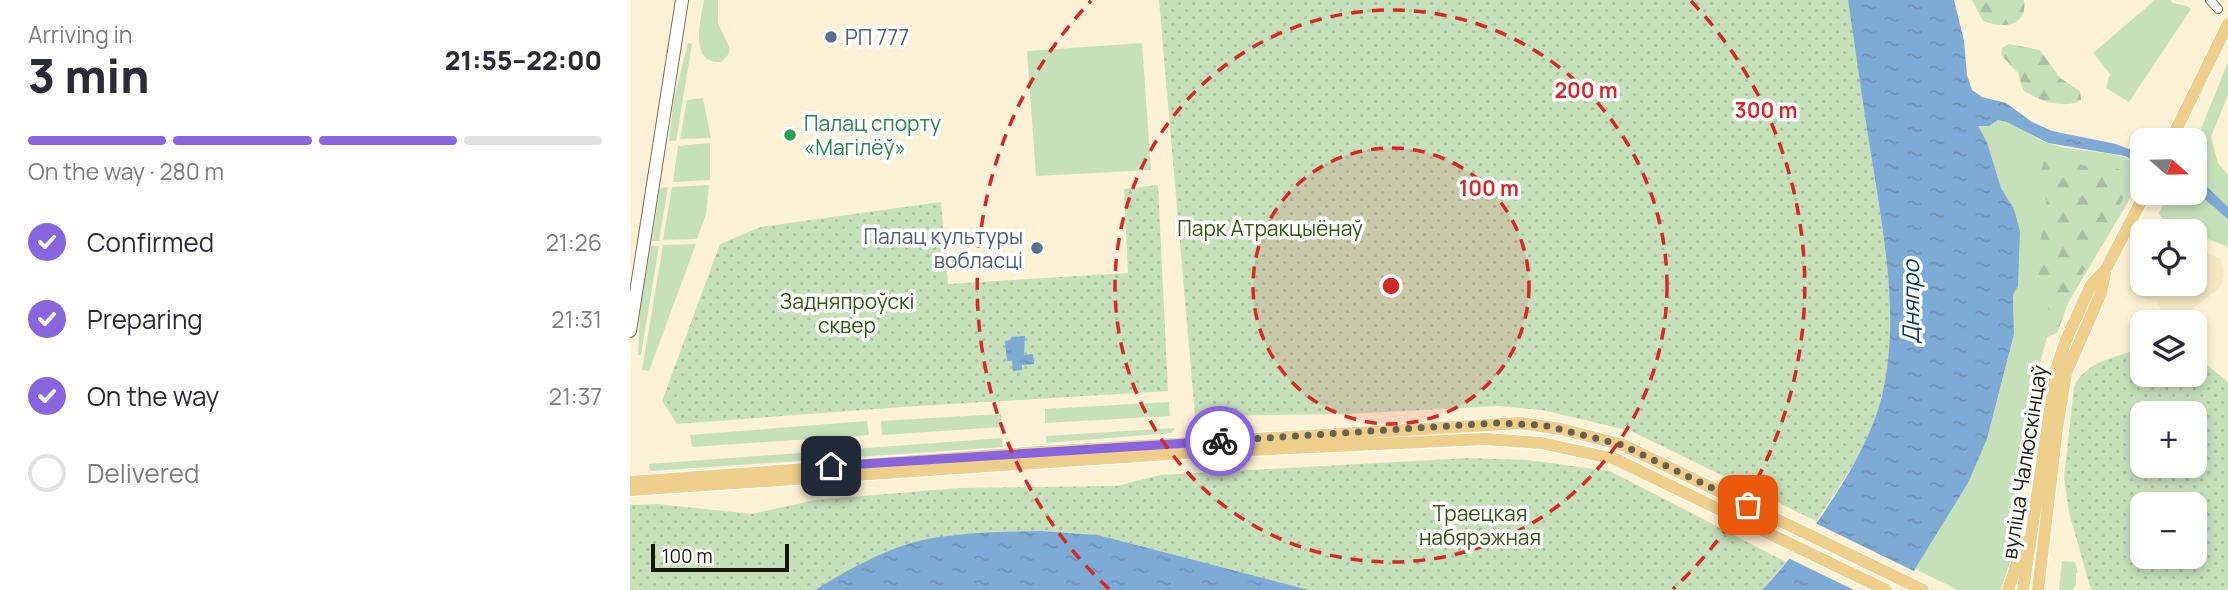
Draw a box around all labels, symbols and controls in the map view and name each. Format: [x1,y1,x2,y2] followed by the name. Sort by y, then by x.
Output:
[28,18,133,50] text: Arriving in
[845,23,909,51] place label: РП 777
[823,29,839,45] marker: РП 777
[445,42,602,78] text: 21:55–22:00
[28,44,149,107] text: 3 min
[1554,76,1618,104] text: 200 m
[1735,96,1797,124] text: 300 m
[804,109,941,161] place label: Палац спорту «Магілёў»
[782,127,798,143] marker: Палац спорту «Магілёў»
[2130,128,2207,205] north arrow
[2130,128,2207,569] map controls
[28,155,224,187] text: On the way · 280 m
[1459,174,1519,202] text: 100 m
[1177,214,1363,242] park label: Парк Атракцыёнаў
[2130,219,2207,296] button: locate
[863,222,1023,274] place label: Палац культуры вобласці
[28,223,66,261] icon: check
[87,224,214,260] text: Confirmed
[546,226,602,258] text: 21:26
[1029,240,1045,256] marker: Палац культуры вобласці
[1894,259,1926,344] water label: Дняпро
[1379,274,1403,298] centre of rings
[780,287,914,339] park label: Задняпроўскі сквер
[28,300,66,338] icon: check
[87,301,203,337] text: Preparing
[551,303,602,335] text: 21:31
[2130,310,2207,387] button: layers
[1995,363,2053,561] street label: вуліца Чалюскінцаў
[28,377,66,415] icon: check
[87,378,219,414] text: On the way
[549,380,602,412] text: 21:37
[2130,401,2207,478] button: +
[1185,406,1255,476] courier
[1201,422,1239,460] icon: bike
[801,436,861,496] pin
[812,447,850,485] icon: home
[87,455,199,491] text: Delivered
[1718,475,1778,535] pin
[1729,486,1767,524] icon: bag
[2130,492,2207,569] button: −
[1419,499,1541,551] park label: Траецкая набярэжная
[651,541,789,573] scale bar
[662,543,713,569] text: 100 m

